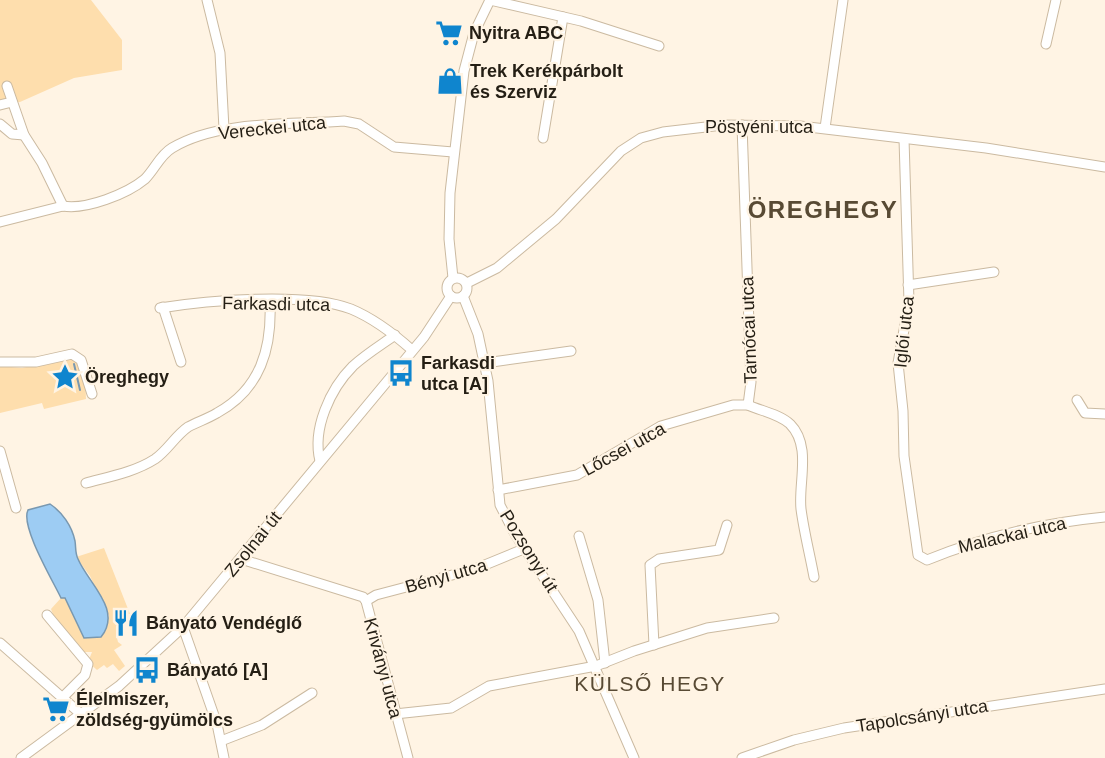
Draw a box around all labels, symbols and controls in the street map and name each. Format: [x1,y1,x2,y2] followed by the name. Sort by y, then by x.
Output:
[434,18,464,48] supermarket icon: Nyitra ABC
[469,23,563,43] place label: Nyitra ABC
[470,61,623,102] place label: Trek Kerékpárbolt és Szerviz
[435,66,465,96] shop icon: Trek Kerékpárbolt és Szerviz
[217,112,328,144] street label: Vereckei utca
[705,117,814,137] street label: Pöstyéni utca
[748,196,898,223] district label: ÖREGHEGY
[737,275,761,384] street label: Tarnócai utca
[222,293,331,315] street label: Farkasdi utca
[890,294,918,369] street label: Iglói utca
[421,353,495,394] place label: Farkasdi utca [A]
[386,358,416,388] bus stop icon: Farkasdi utca [A]
[50,362,80,392] place icon: Öreghegy
[85,367,169,387] place label: Öreghegy
[579,418,670,480] street label: Lőcsei utca
[496,506,562,596] street label: Pozsonyi út
[221,507,285,581] street label: Zsolnai út
[956,513,1069,557] street label: Malackai utca
[403,555,490,597] street label: Bényi utca
[111,608,141,638] restaurant icon: Bányató Vendéglő
[146,613,302,633] place label: Bányató Vendéglő
[360,616,406,721] street label: Kriványi utca
[132,655,162,685] bus stop icon: Bányató [A]
[167,660,268,680] place label: Bányató [A]
[574,672,726,695] district label: KÜLSŐ HEGY
[76,688,233,730] place label: Élelmiszer, zöldség-gyümölcs
[41,694,71,724] supermarket icon: Élelmiszer, zöldség-gyümölcs
[855,696,990,736] street label: Tapolcsányi utca

